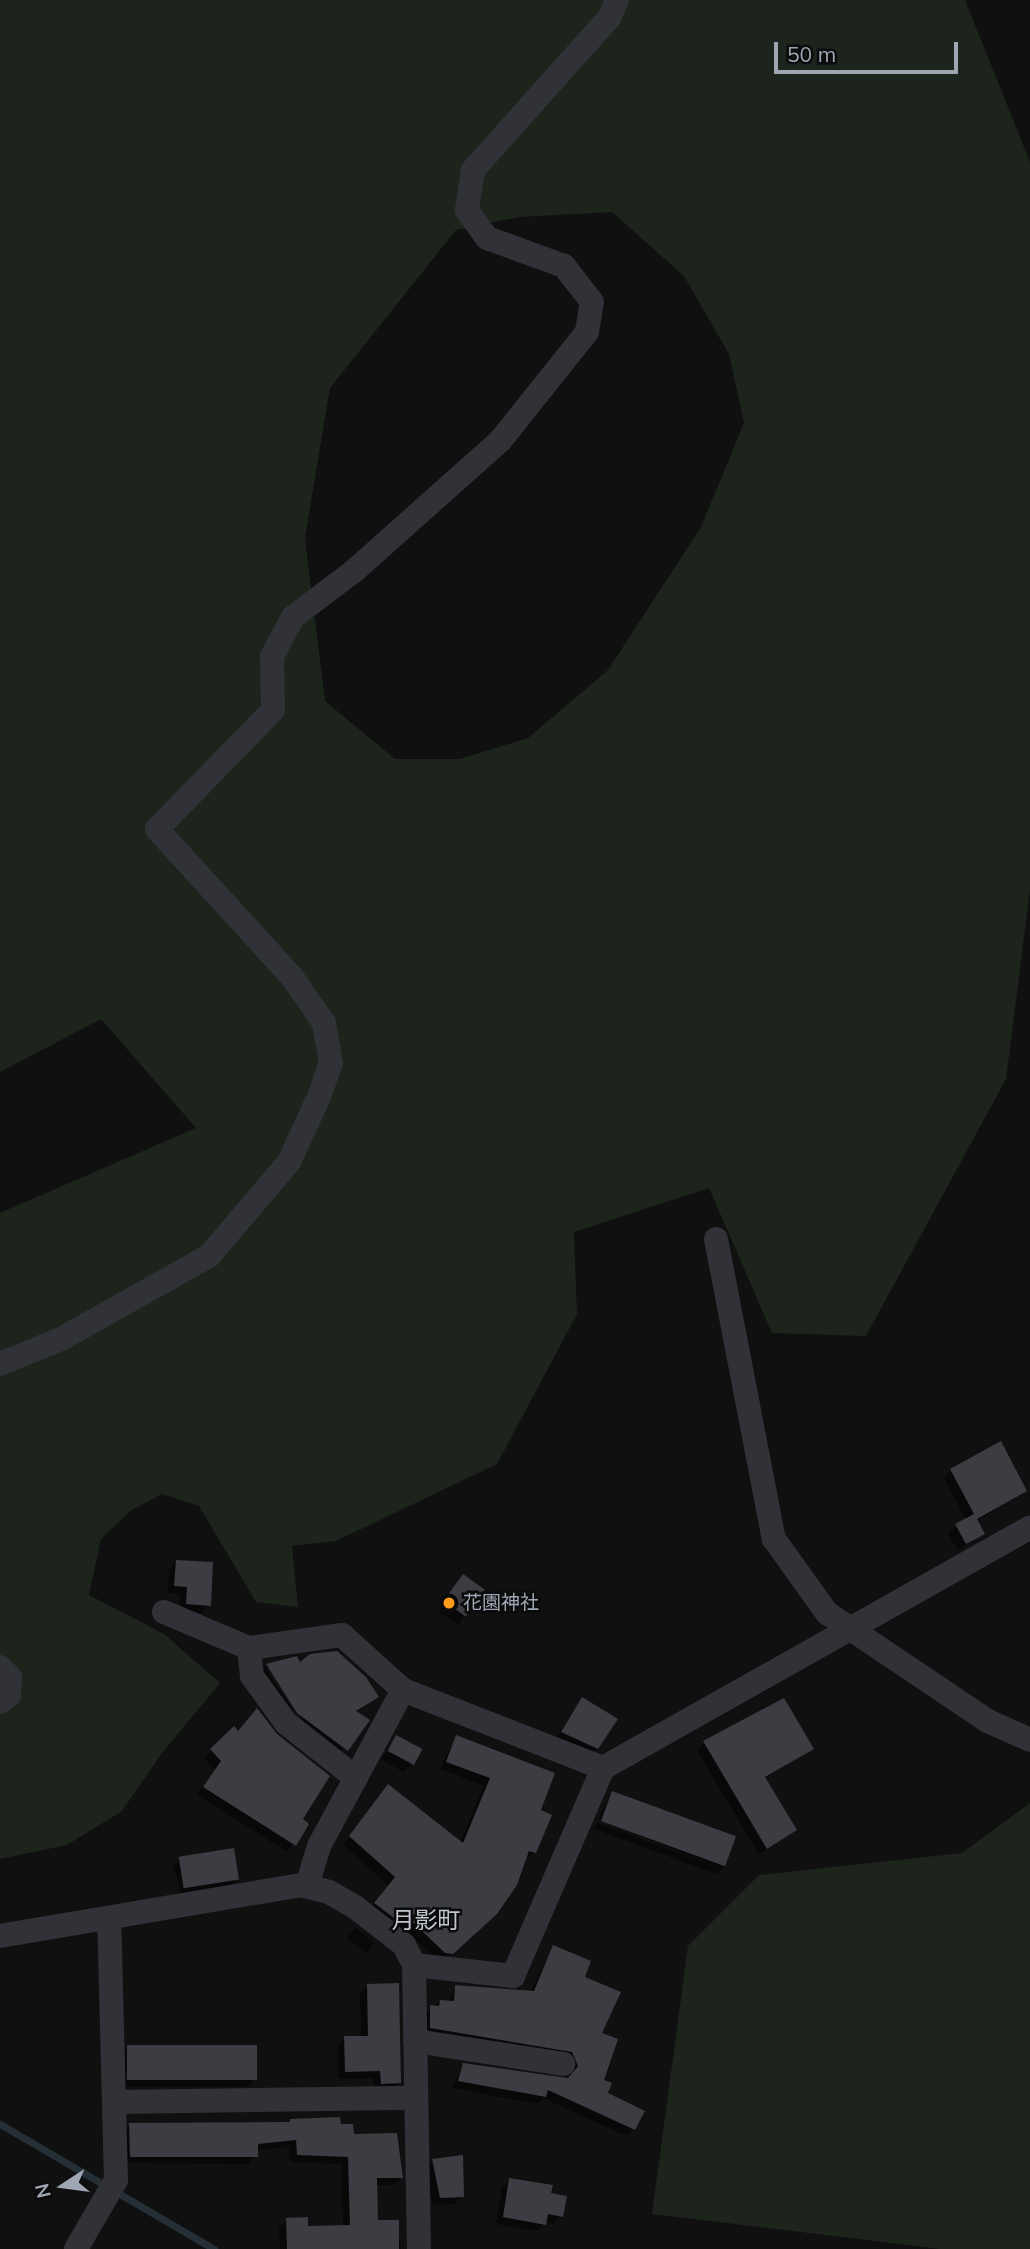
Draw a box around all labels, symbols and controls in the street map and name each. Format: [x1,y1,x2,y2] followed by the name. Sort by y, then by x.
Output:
[778,28,962,72] scale bar
[787,41,836,67] text: 50 m
[463,1592,539,1614] place label: 花園神社
[441,1595,457,1611] marker: 花園神社
[392,1906,460,1934] district label: 月影町
[28,2151,98,2221] north arrow
[29,2181,56,2200] text: N

